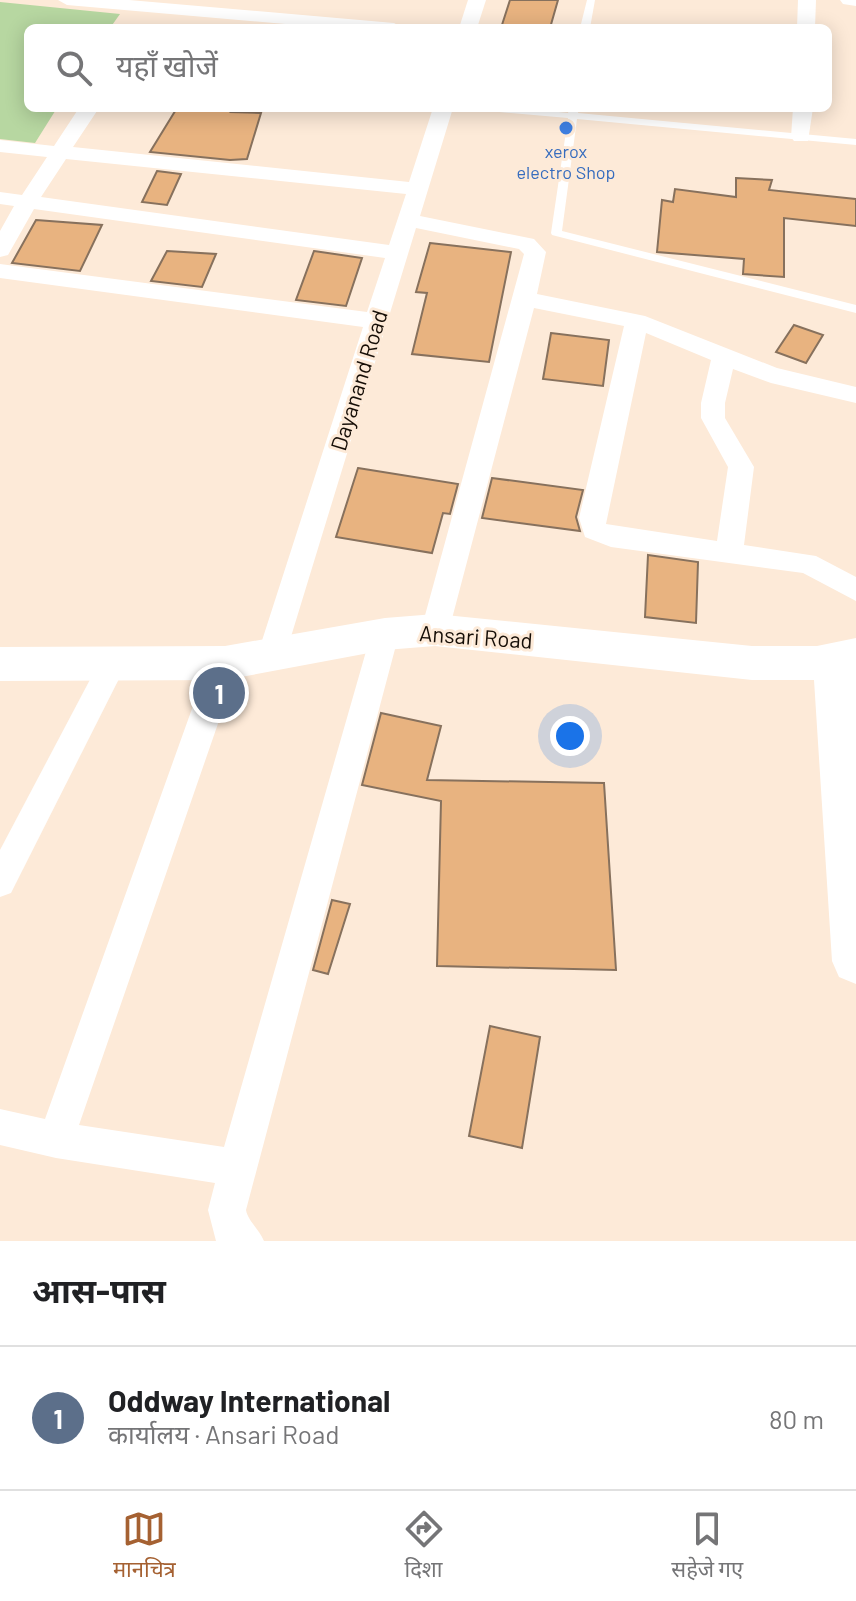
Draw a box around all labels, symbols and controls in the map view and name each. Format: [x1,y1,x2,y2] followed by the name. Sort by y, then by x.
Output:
[24,24,832,112] search box
[52,46,96,90] icon: search
[116,47,218,83] text: यहाँ खोजें
[557,119,575,137] marker: xerox electro Shop
[517,140,615,183] place label: xerox electro Shop
[324,307,392,453] street label: Dayanand Road
[418,619,534,653] street label: Ansari Road
[193,663,245,723] pin: 1
[550,716,590,756] your location
[32,1269,166,1310] text: आस-पास
[108,1382,390,1418] text: Oddway International
[53,1403,63,1434] text: 1
[769,1403,824,1434] text: 80 m
[108,1418,339,1449] text: कार्यालय · Ansari Road
[113,1507,176,1586] tab: मानचित्र
[402,1507,446,1586] tab: दिशा
[671,1507,743,1586] tab: सहेजे गए

